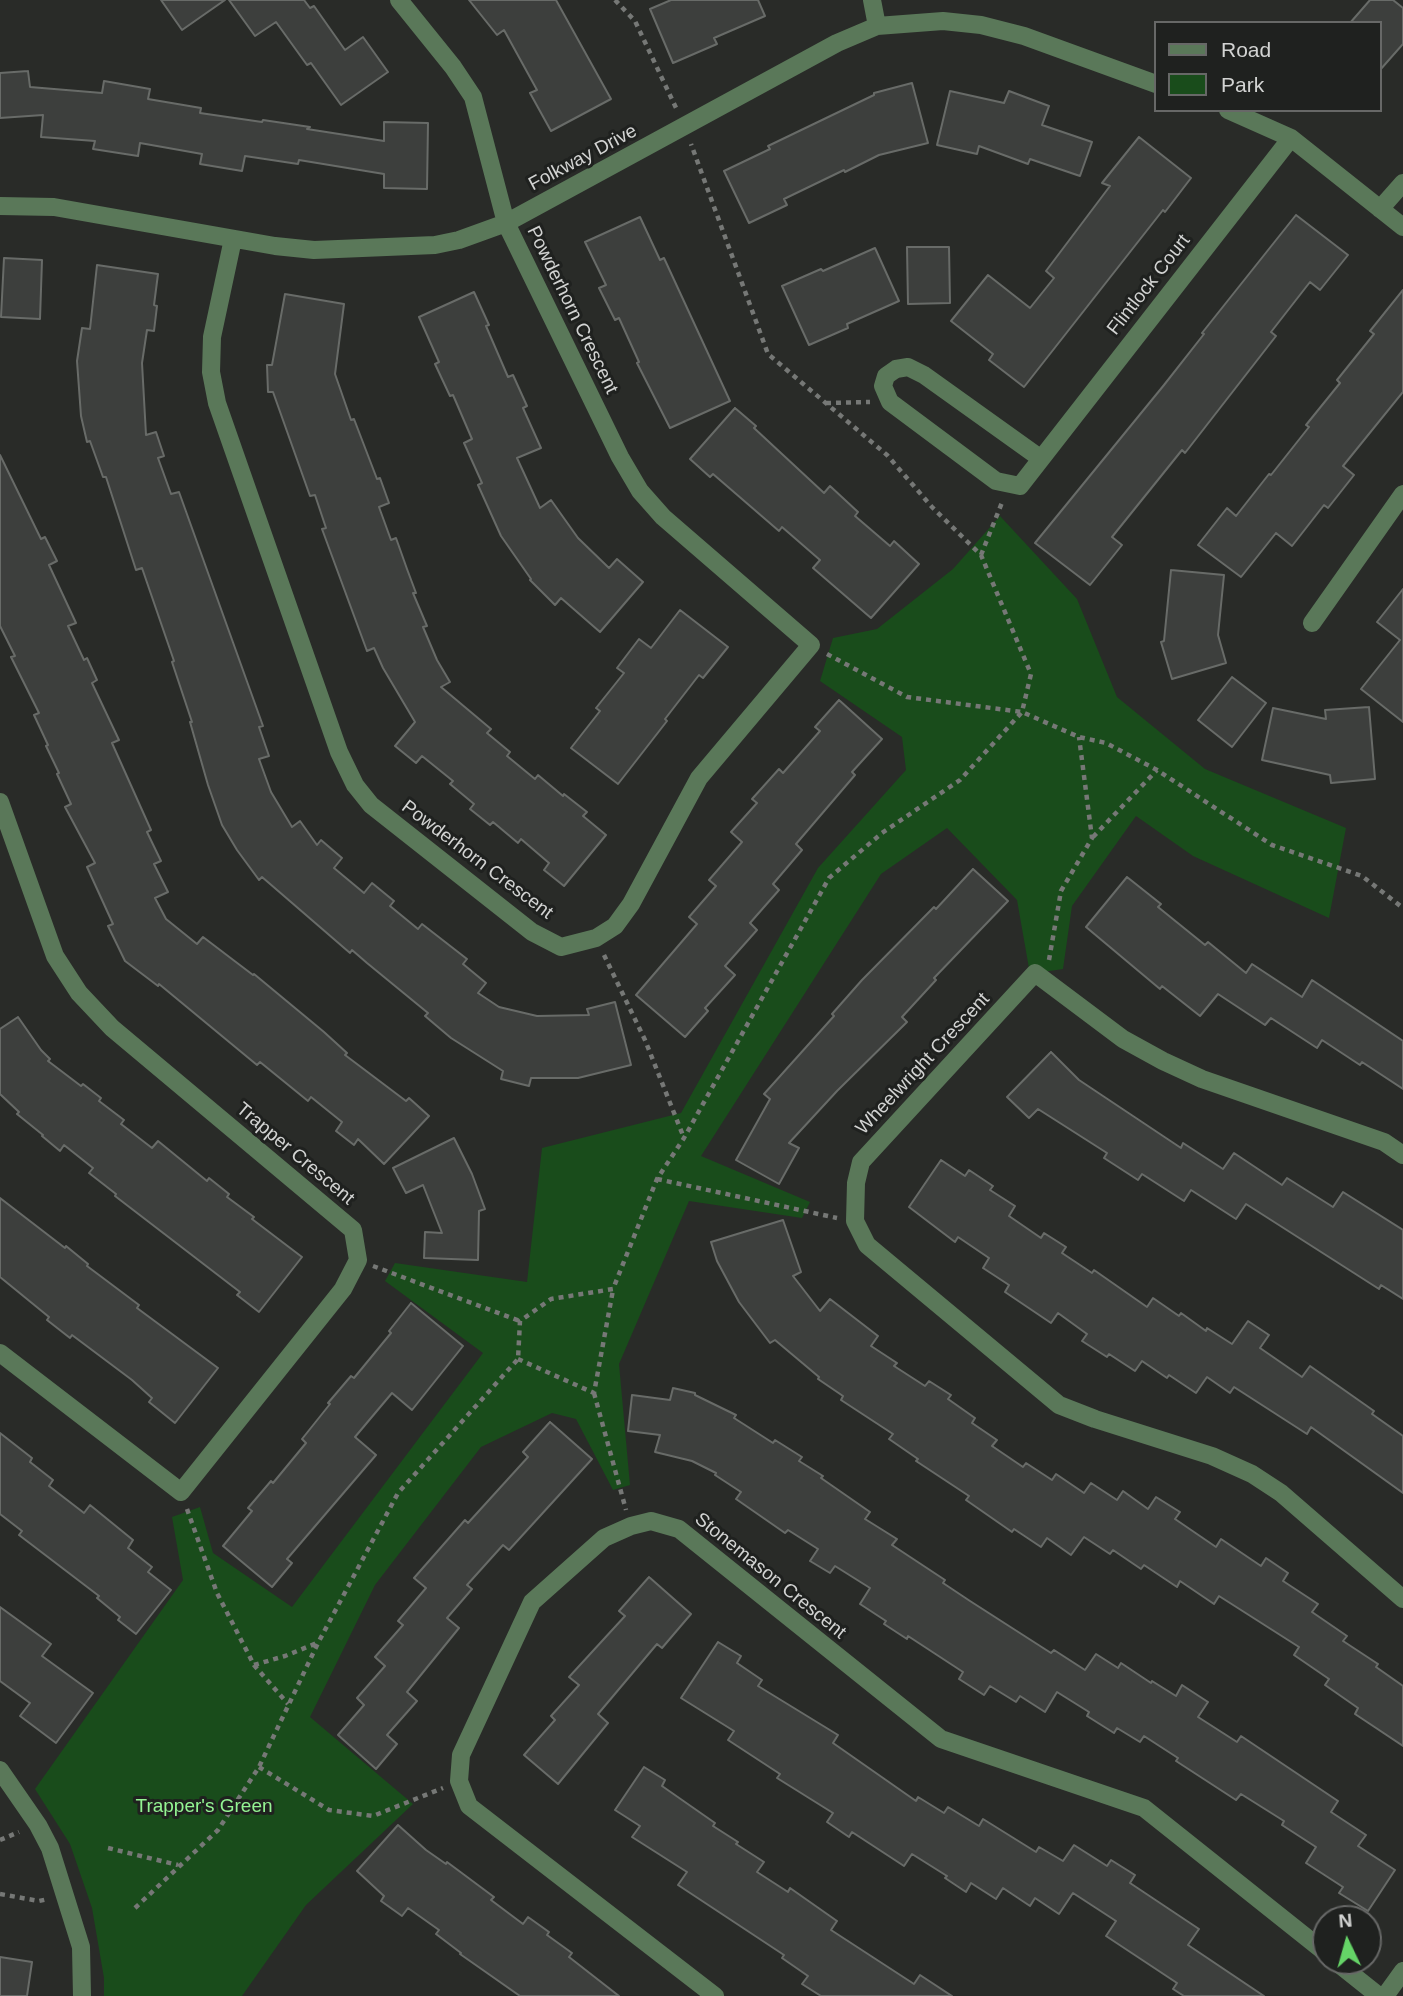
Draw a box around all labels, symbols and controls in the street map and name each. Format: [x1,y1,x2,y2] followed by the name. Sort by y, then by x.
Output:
[1154,21,1382,112] legend
[1221,38,1271,61] text: Road
[1221,73,1264,96] text: Park
[525,120,641,196] street label: Folkway Drive
[521,222,623,398] street label: Powderhorn Crescent
[1103,230,1195,340] street label: Flintlock Court
[397,796,557,924] street label: Powderhorn Crescent
[851,988,995,1140] street label: Wheelwright Crescent
[231,1098,359,1210] street label: Trapper Crescent
[690,1508,850,1644] street label: Stonemason Crescent
[135,1796,273,1818] park label: Trapper's Green
[1312,1905,1382,1975] north arrow
[1338,1910,1353,1932] text: N

